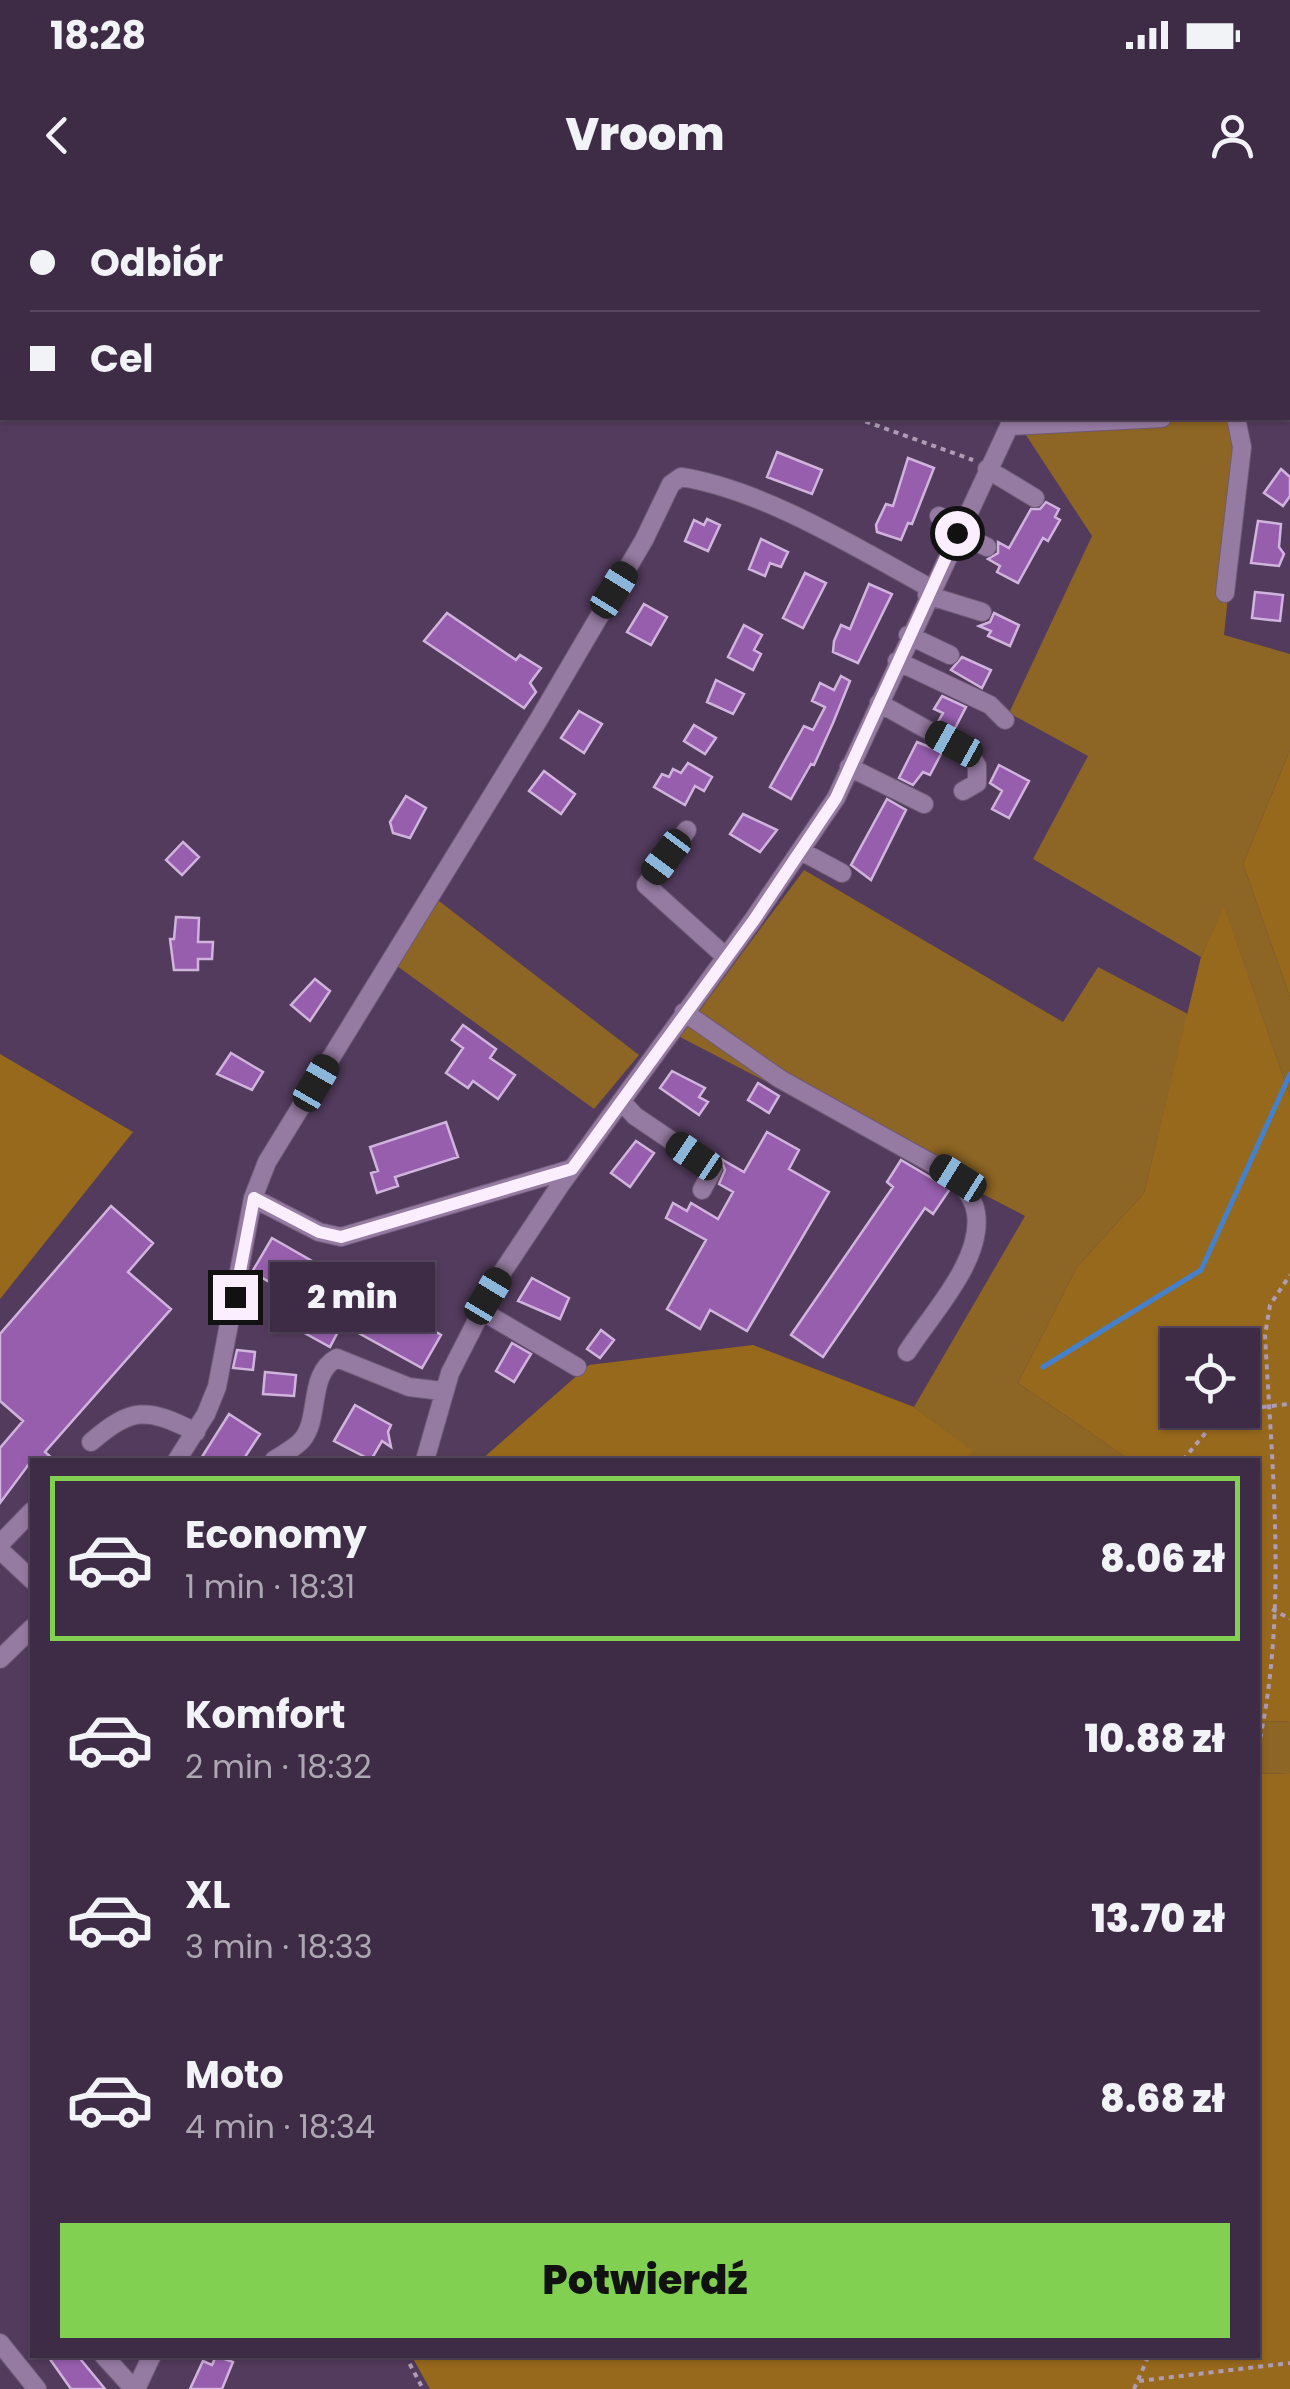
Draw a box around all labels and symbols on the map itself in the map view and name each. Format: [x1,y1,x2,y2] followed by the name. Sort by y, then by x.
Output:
[935,511,980,556] route start
[585,557,643,623] car
[920,716,988,772] car
[636,824,696,890] car
[288,1050,344,1116] car
[661,1127,727,1185] car
[925,1149,991,1207] car
[270,1262,435,1332] callout: 2 min
[460,1263,516,1329] car
[213,1275,258,1320] route end

